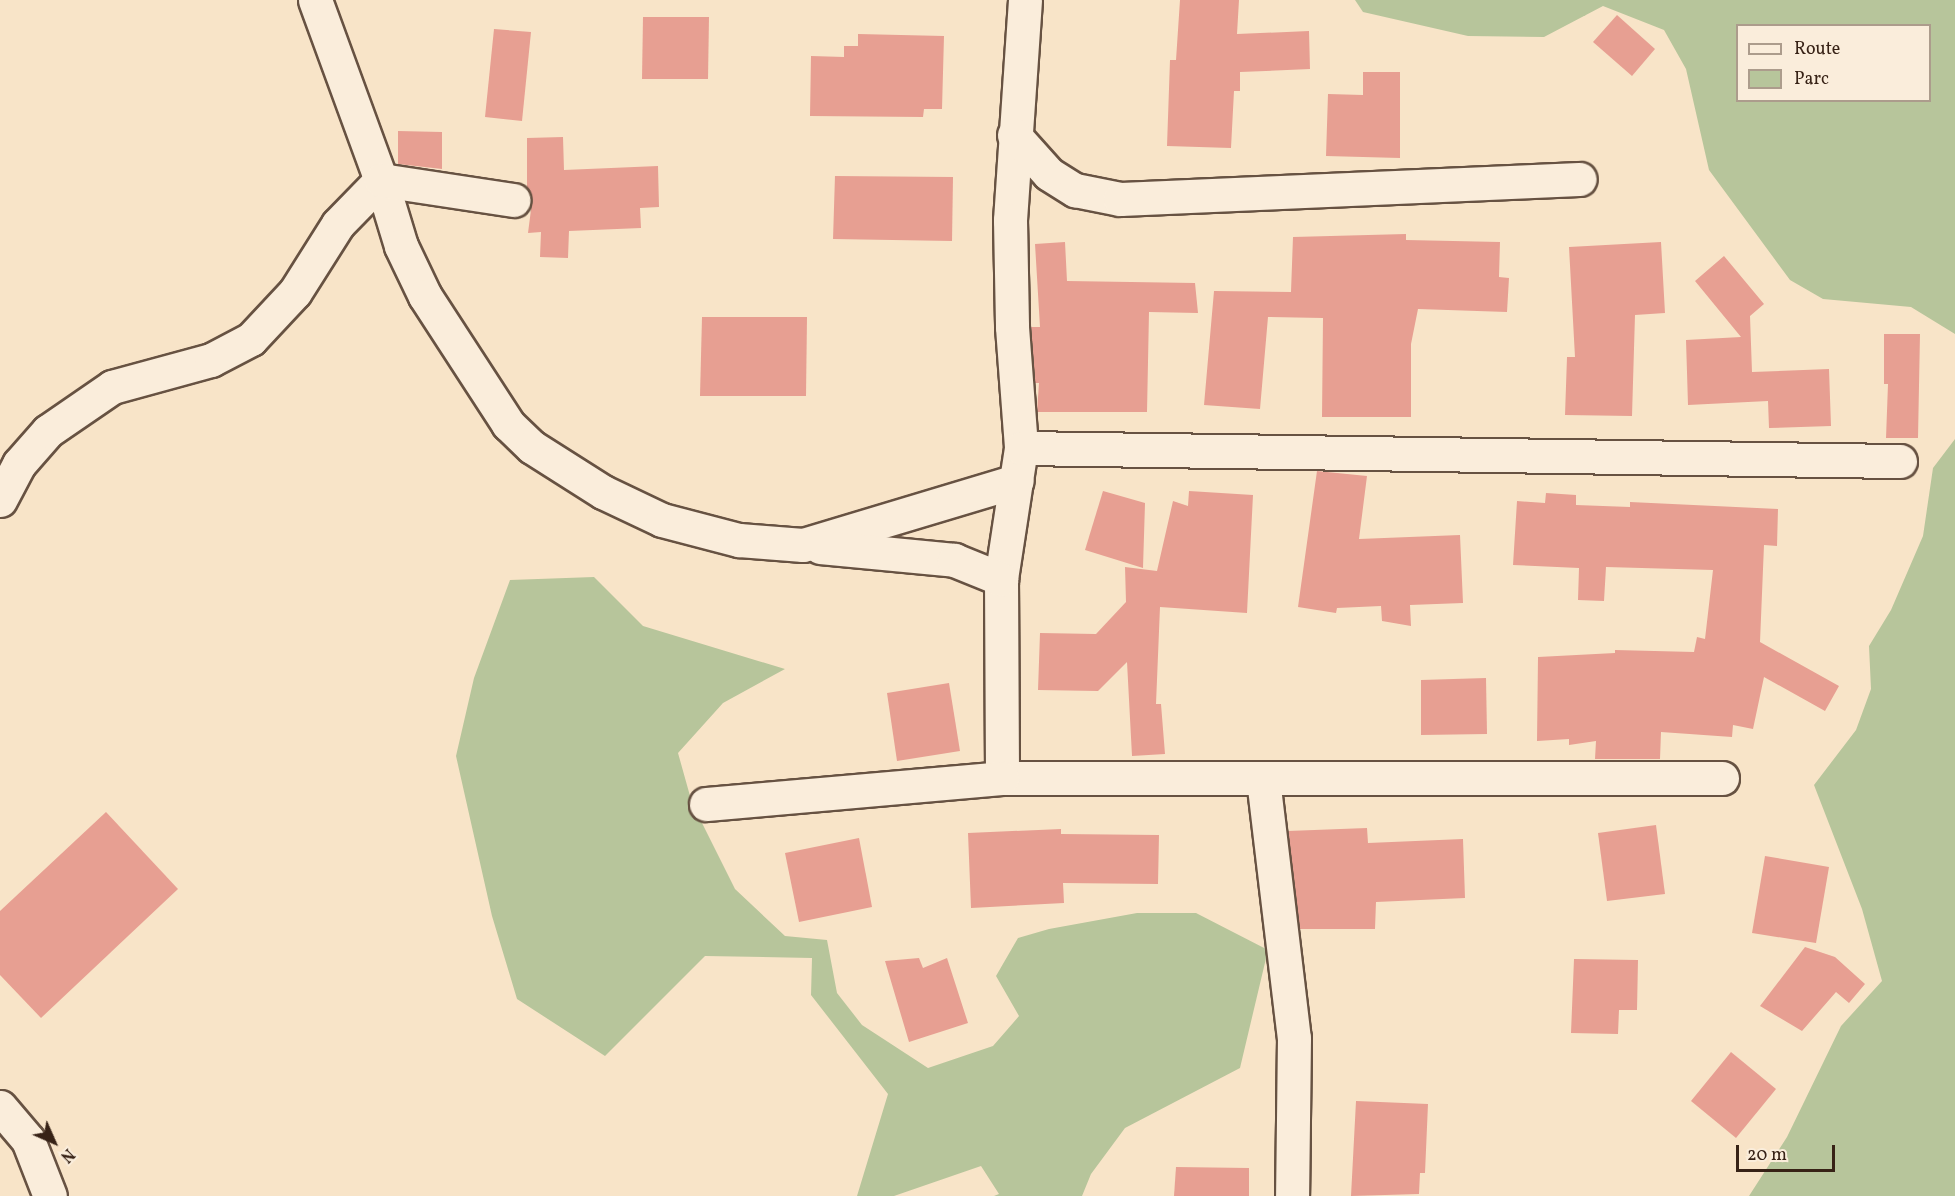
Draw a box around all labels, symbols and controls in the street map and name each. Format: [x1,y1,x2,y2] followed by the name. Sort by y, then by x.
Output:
[1736,24,1931,102] legend
[1794,37,1840,62] text: Route
[1794,67,1829,92] text: Parc
[24,1112,84,1172] north arrow
[1739,1133,1838,1171] scale bar
[55,1143,79,1167] text: N
[1747,1143,1787,1168] text: 20 m

